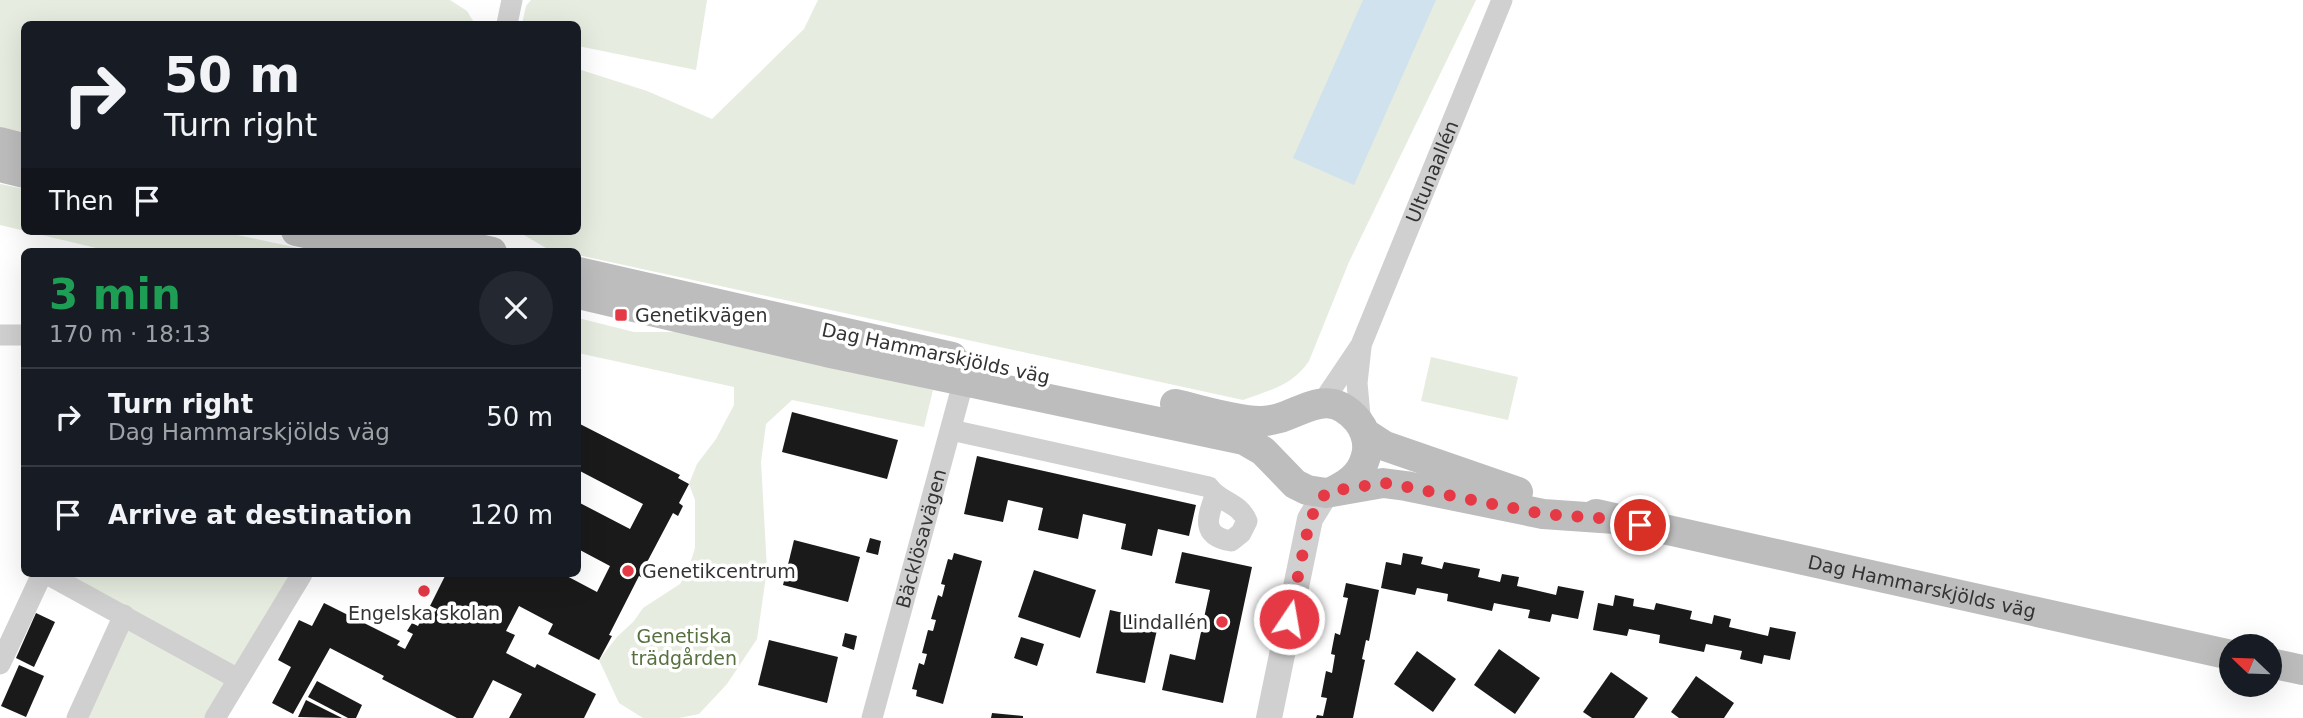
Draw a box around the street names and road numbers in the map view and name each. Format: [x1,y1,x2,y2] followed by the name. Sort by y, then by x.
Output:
[1401,117,1463,226] street label: Ultunaallén
[820,318,1052,388] street label: Dag Hammarskjölds väg
[891,466,950,611] street label: Bäcklösavägen
[1806,550,2038,622] street label: Dag Hammarskjölds väg

